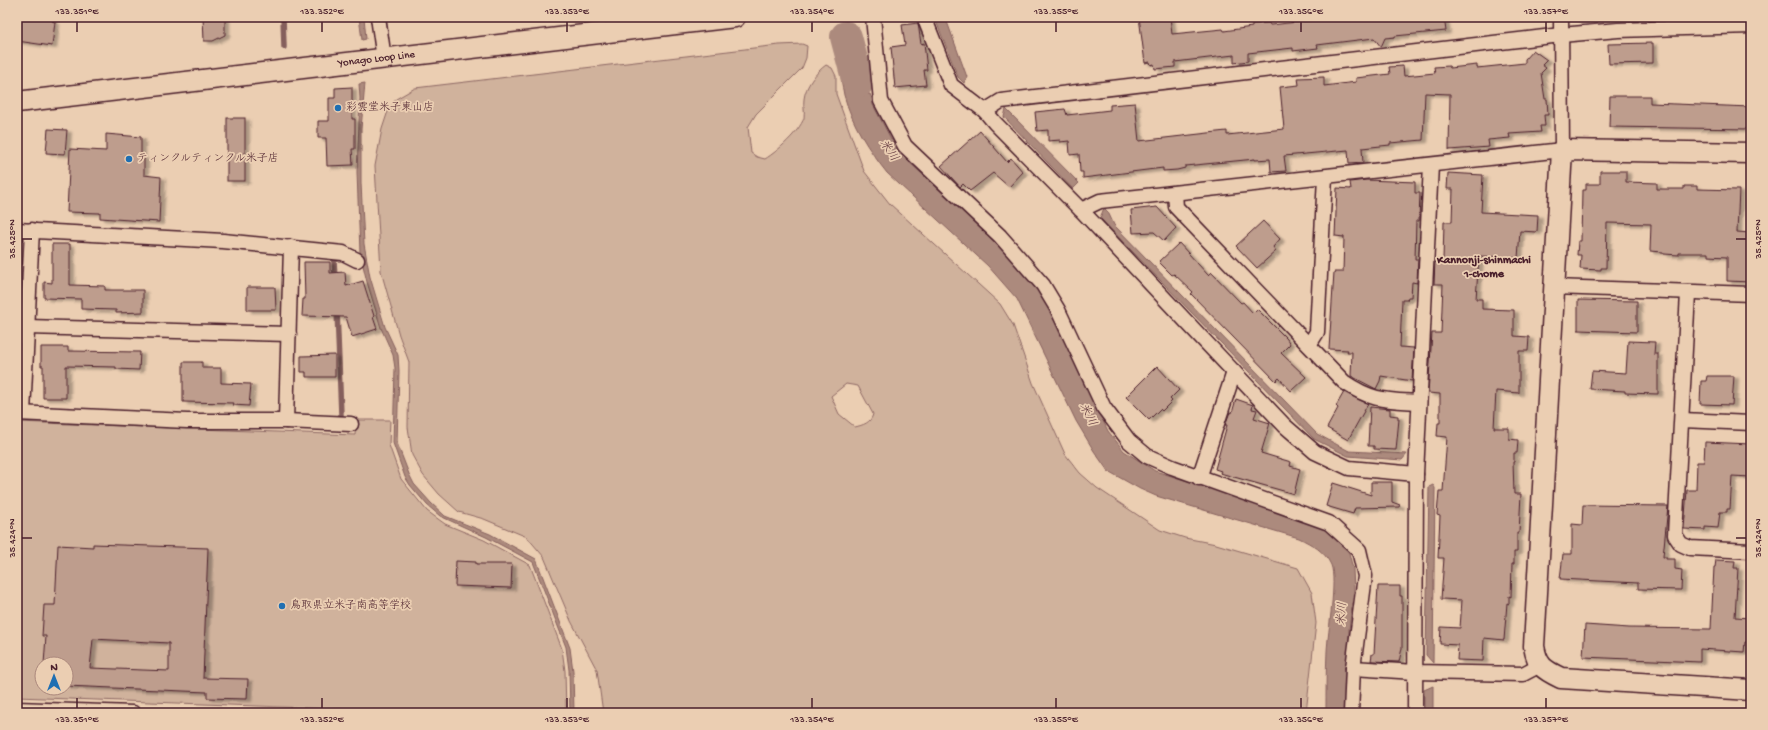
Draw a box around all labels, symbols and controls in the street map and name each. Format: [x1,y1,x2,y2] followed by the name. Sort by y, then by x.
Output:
[55,6,99,18] text: 133.351°E
[299,6,345,18] text: 133.352°E
[544,6,590,18] text: 133.353°E
[789,6,834,18] text: 133.354°E
[1033,6,1079,18] text: 133.355°E
[1278,6,1324,18] text: 133.356°E
[1523,6,1569,18] text: 133.357°E
[336,49,416,70] street label: Yonago Loop Line
[346,101,434,114] place label: 彩雲堂米子東山店
[333,103,343,113] marker: 彩雲堂米子東山店
[875,137,901,165] water label: 米川
[137,152,279,165] place label: ティンクルティンクル米子店
[124,154,134,164] marker: ティンクルティンクル米子店
[7,219,19,260] text: 35.425°N
[1753,219,1765,260] text: 35.425°N
[1436,254,1531,282] district label: Kannonji-shinmachi 1-chome
[1075,401,1100,429] water label: 米川
[7,518,19,558] text: 35.424°N
[1753,518,1765,558] text: 35.424°N
[290,599,411,612] place label: 鳥取県立米子南高等学校
[277,601,287,611] marker: 鳥取県立米子南高等学校
[1334,602,1351,626] water label: 米川
[34,656,74,696] north arrow
[50,662,58,674] text: N
[55,714,99,726] text: 133.351°E
[299,714,345,726] text: 133.352°E
[544,714,590,726] text: 133.353°E
[789,714,834,726] text: 133.354°E
[1033,714,1079,726] text: 133.355°E
[1278,714,1324,726] text: 133.356°E
[1523,714,1569,726] text: 133.357°E

